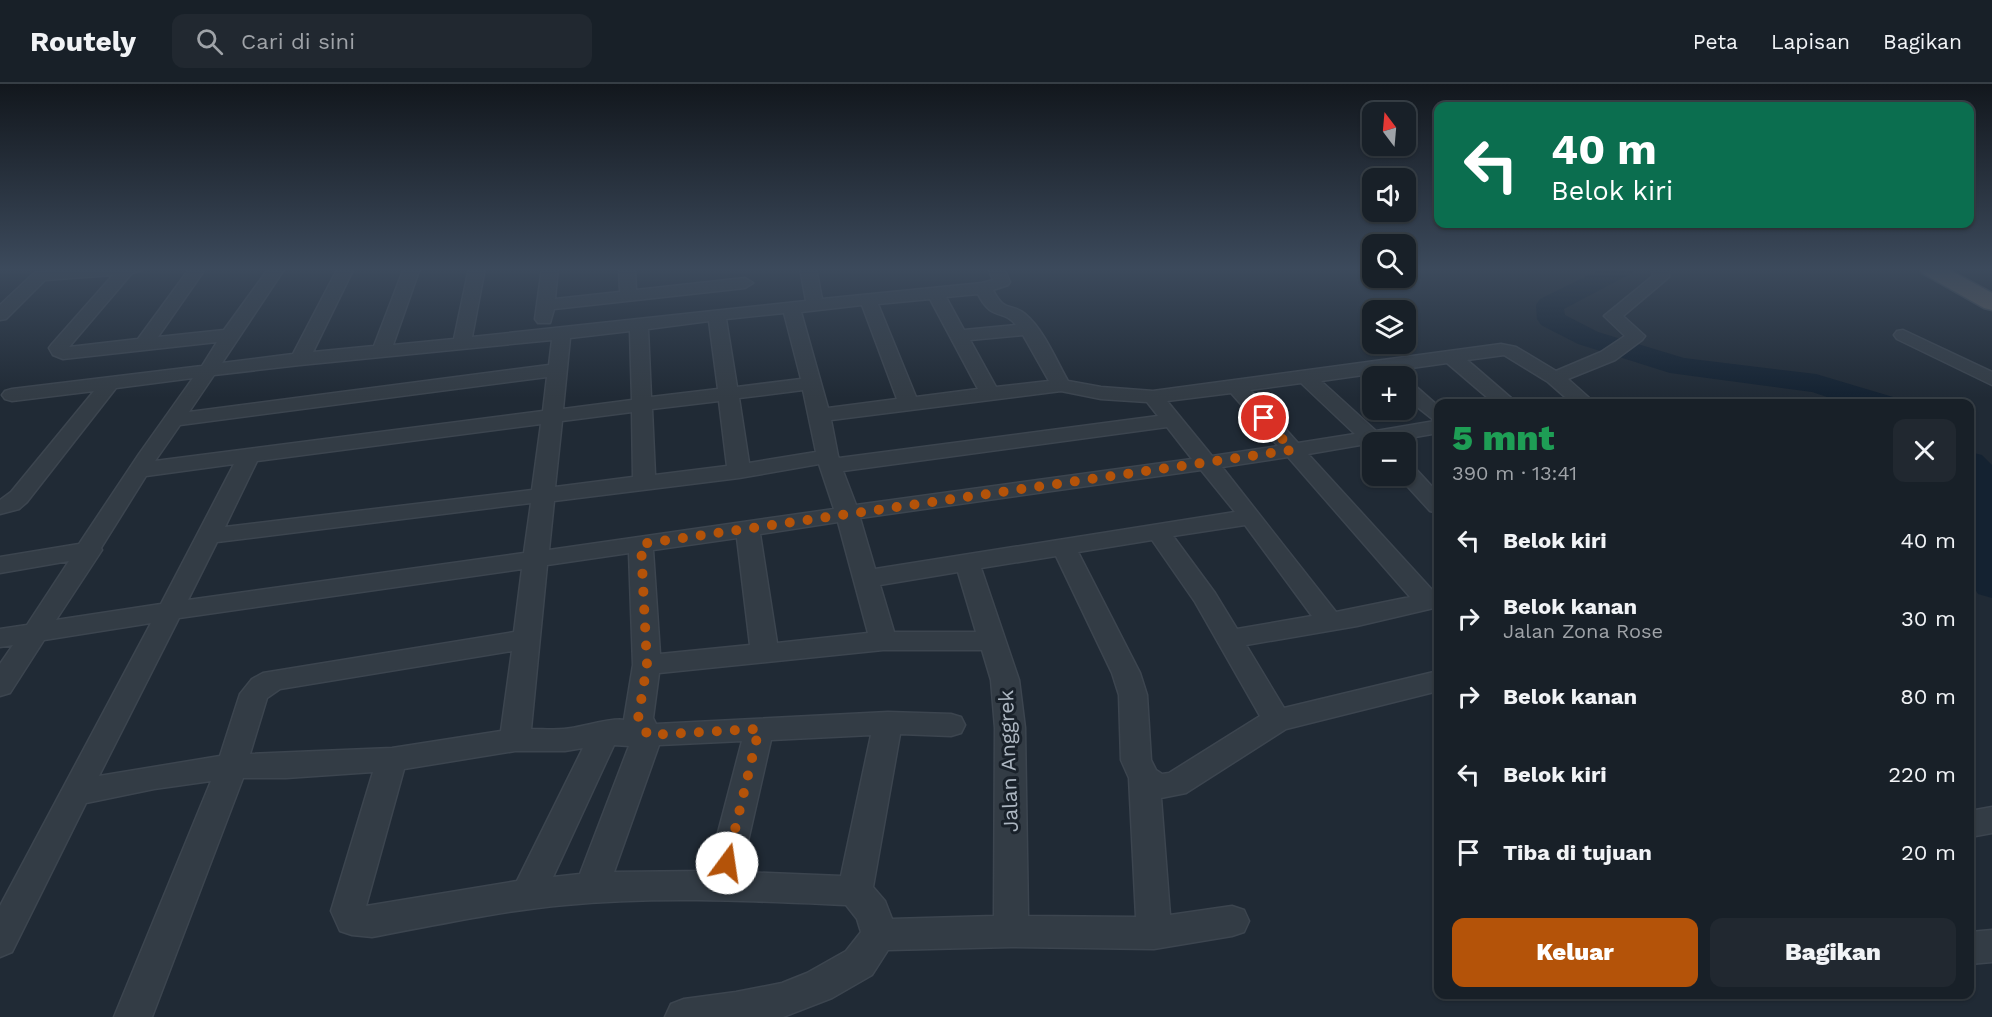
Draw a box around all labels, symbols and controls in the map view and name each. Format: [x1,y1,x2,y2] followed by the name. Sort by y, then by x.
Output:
[172,14,592,68] search box
[30,25,136,58] text: Routely
[193,25,226,58] icon: search
[241,29,355,54] text: Cari di sini
[1693,29,1738,54] text: Peta
[1771,29,1850,54] text: Lapisan
[1883,29,1962,54] text: Bagikan
[1362,102,1416,156] north arrow
[1362,102,1416,486] map controls
[1551,125,1657,174] text: 40 m
[1452,126,1530,204] icon: left
[1362,168,1416,222] button: sound
[1551,175,1673,207] text: Belok kiri
[1362,234,1416,288] button: search
[1362,300,1416,354] button: layers
[1362,366,1416,420] button: +
[1238,392,1289,443] pin
[1247,401,1280,434] icon: arrive
[1452,417,1555,459] text: 5 mnt
[1893,419,1956,482] button: close
[1362,432,1416,486] button: −
[1452,461,1577,485] text: 390 m · 13:41
[1452,524,1485,557] icon: left
[1503,528,1607,553] text: Belok kiri
[1900,528,1956,553] text: 40 m
[1503,594,1637,619] text: Belok kanan
[1452,602,1485,635] icon: right
[1901,606,1956,631] text: 30 m
[1503,619,1663,643] text: Jalan Zona Rose
[1452,680,1485,713] icon: right
[1503,684,1637,709] text: Belok kanan
[1900,684,1956,709] text: 80 m
[993,689,1023,833] street label: Jalan Anggrek
[1452,758,1485,791] icon: left
[1503,762,1607,787] text: Belok kiri
[1888,762,1956,787] text: 220 m
[695,831,759,895] position arrow
[1452,836,1485,869] icon: arrive
[1503,840,1652,865] text: Tiba di tujuan
[1901,840,1956,865] text: 20 m
[1452,918,1698,987] button: Keluar
[1710,918,1956,987] button: Bagikan

